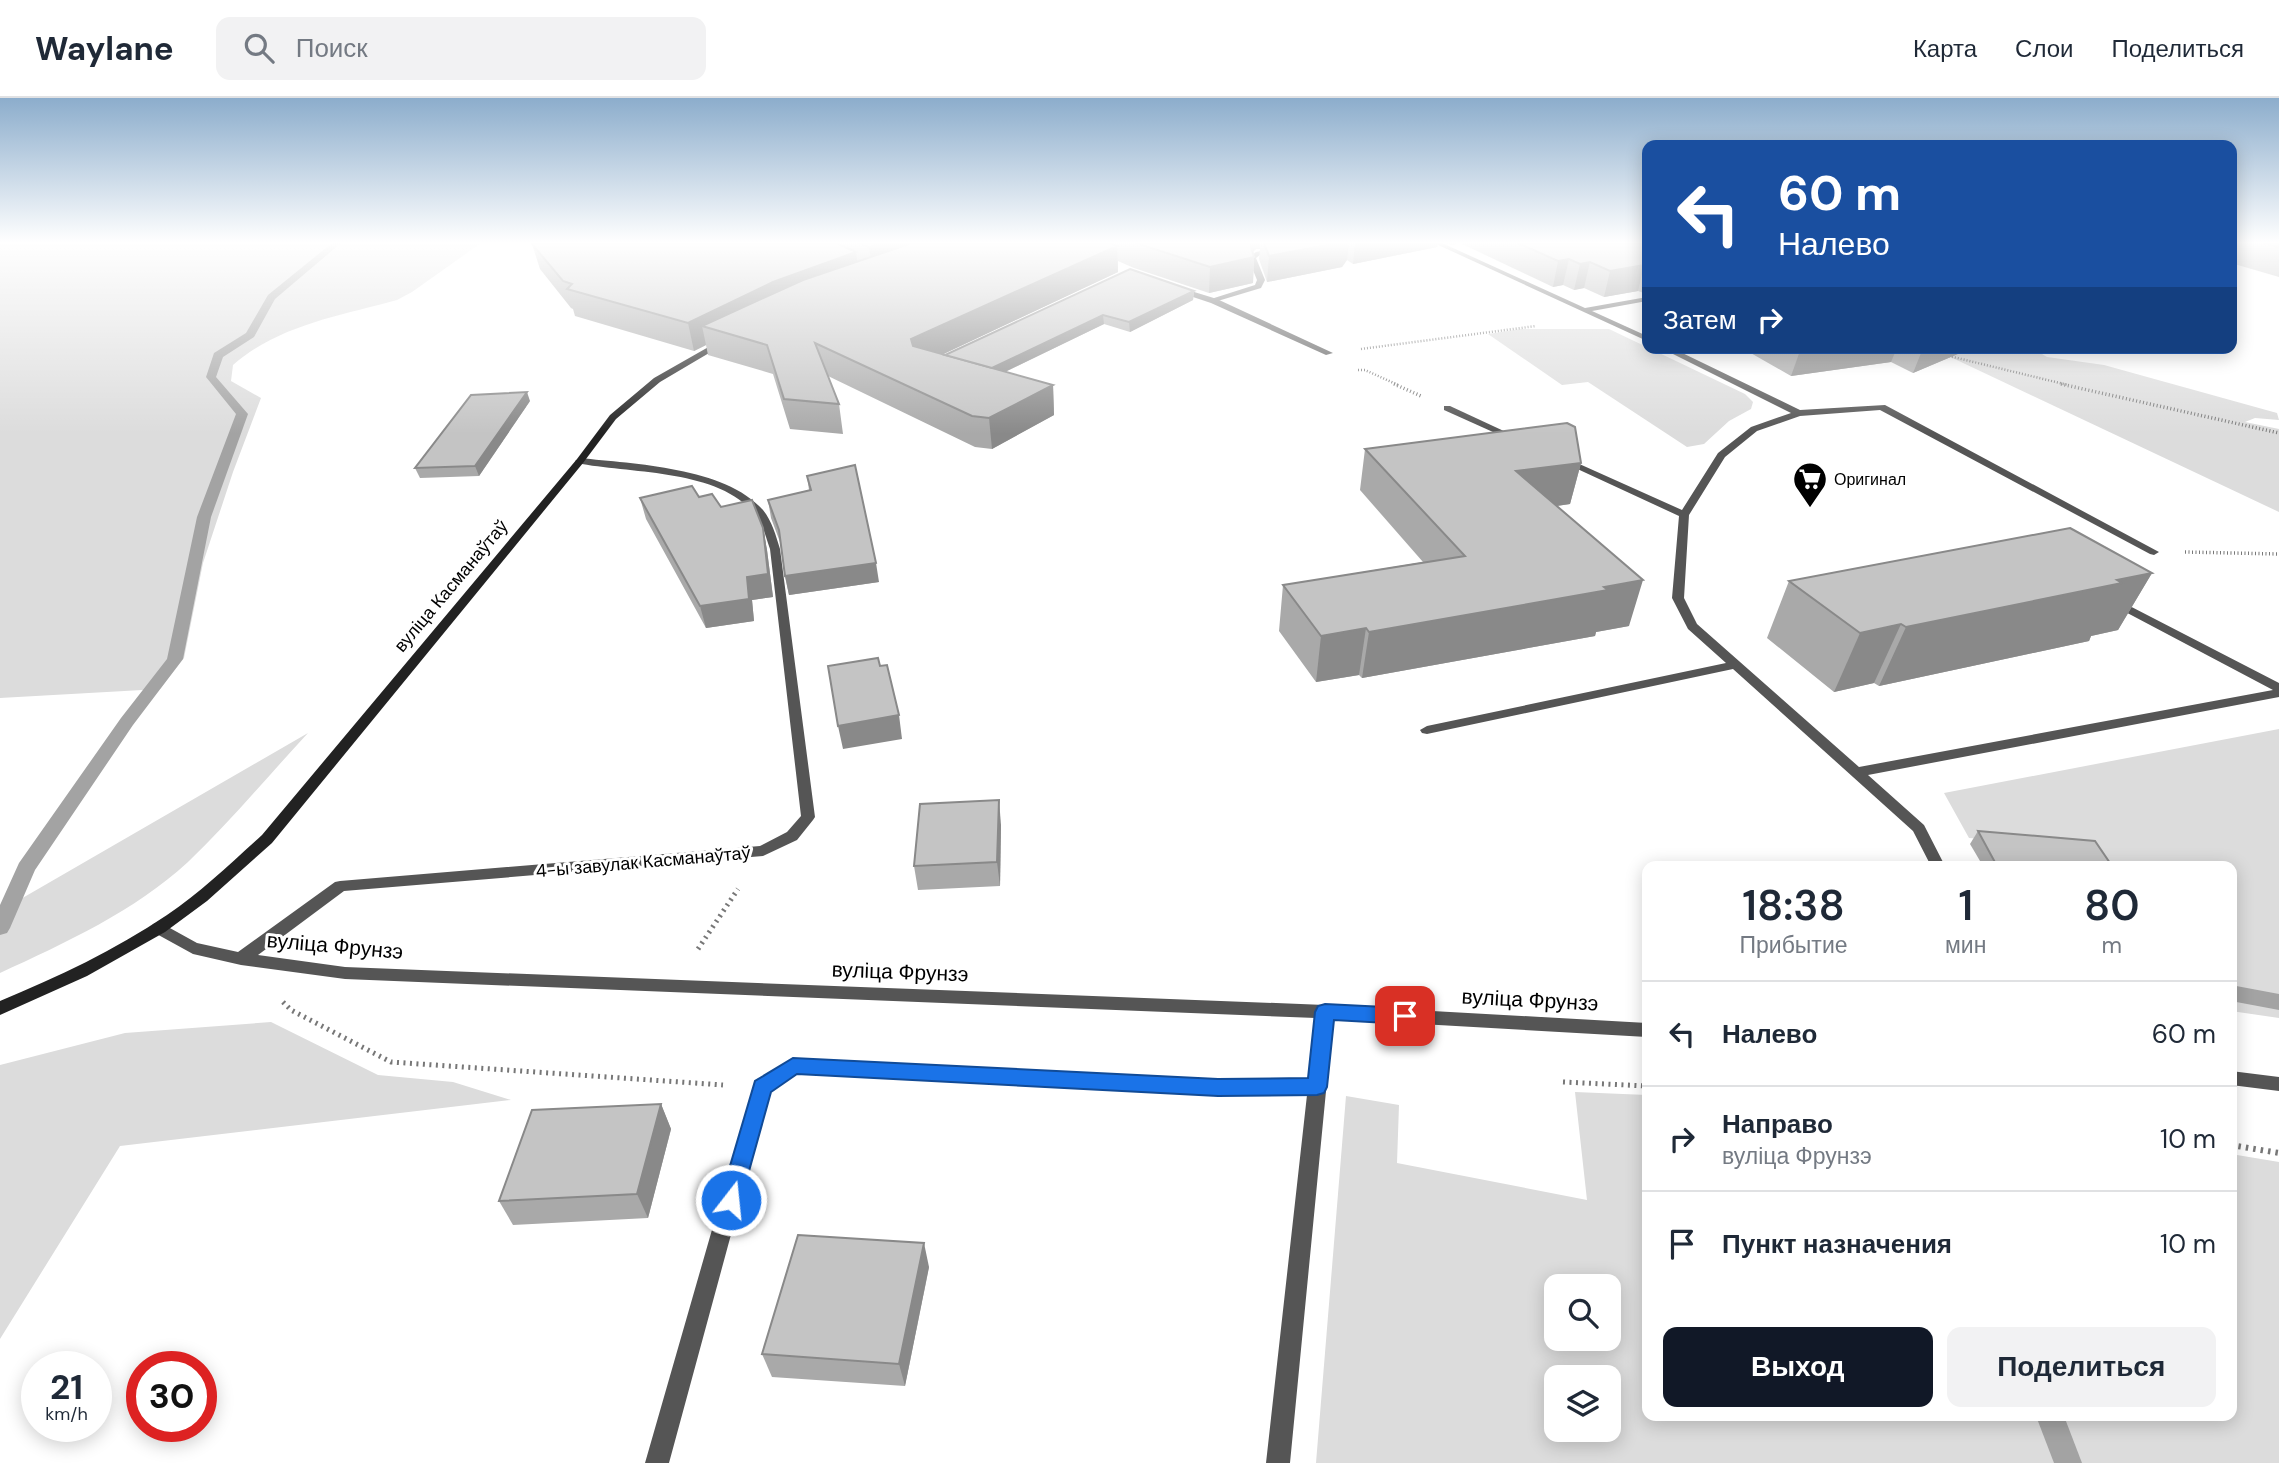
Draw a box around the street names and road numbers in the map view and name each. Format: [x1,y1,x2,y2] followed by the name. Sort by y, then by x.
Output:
[389,515,513,657] street label: вуліца Касманаўтаў
[535,841,751,883] street label: 4-ы завулак Касманаўтаў
[266,926,404,966] street label: вуліца Фрунзэ
[831,956,969,988] street label: вуліца Фрунзэ
[1461,982,1599,1018] street label: вуліца Фрунзэ

